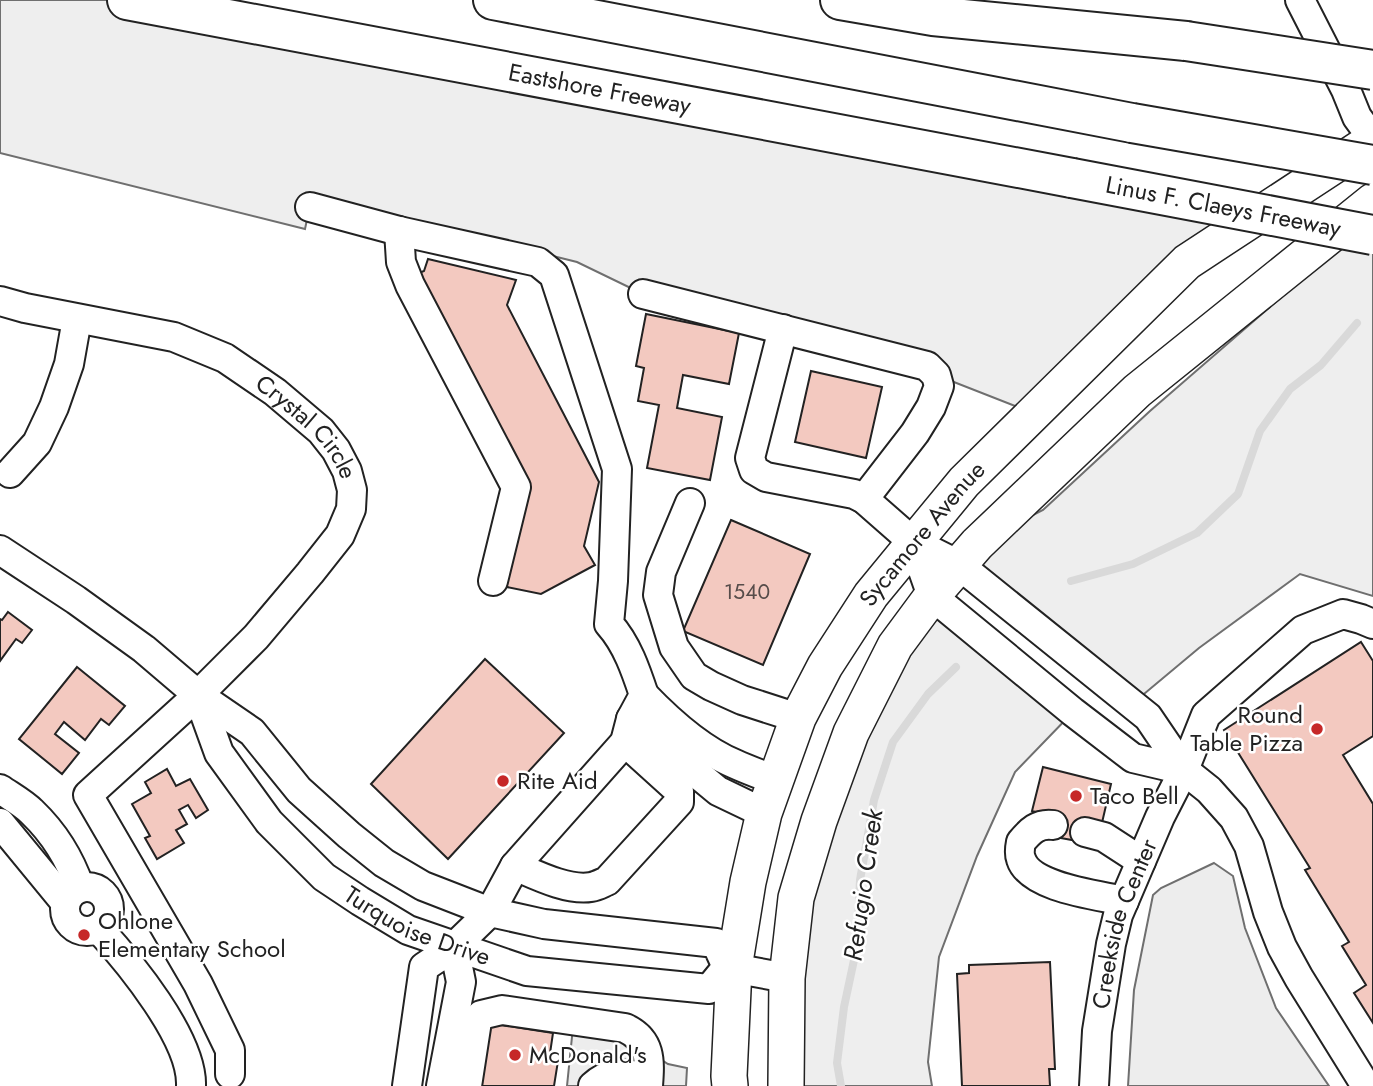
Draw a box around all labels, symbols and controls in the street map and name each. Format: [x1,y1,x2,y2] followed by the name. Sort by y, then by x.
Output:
[506,54,694,123] street label: Eastshore Freeway
[1103,167,1345,246] street label: Linus F. Claeys Freeway
[249,366,366,482] street label: Crystal Circle
[850,453,993,613] street label: Sycamore Avenue
[724,577,770,607] house number: 1540
[1190,697,1303,760] place label: Round Table Pizza
[1309,721,1325,737] marker: Round Table Pizza
[517,763,598,798] place label: Rite Aid
[495,773,511,789] marker: Rite Aid
[1090,778,1179,813] place label: Taco Bell
[1068,788,1084,804] marker: Taco Bell
[834,805,893,963] water label: Refugio Creek
[1083,832,1166,1011] street label: Creekside Center
[337,877,495,974] street label: Turquoise Drive
[98,903,286,966] place label: Ohlone Elementary School
[76,927,92,943] marker: Ohlone Elementary School
[529,1037,647,1072] place label: McDonald's
[507,1047,523,1063] marker: McDonald's

